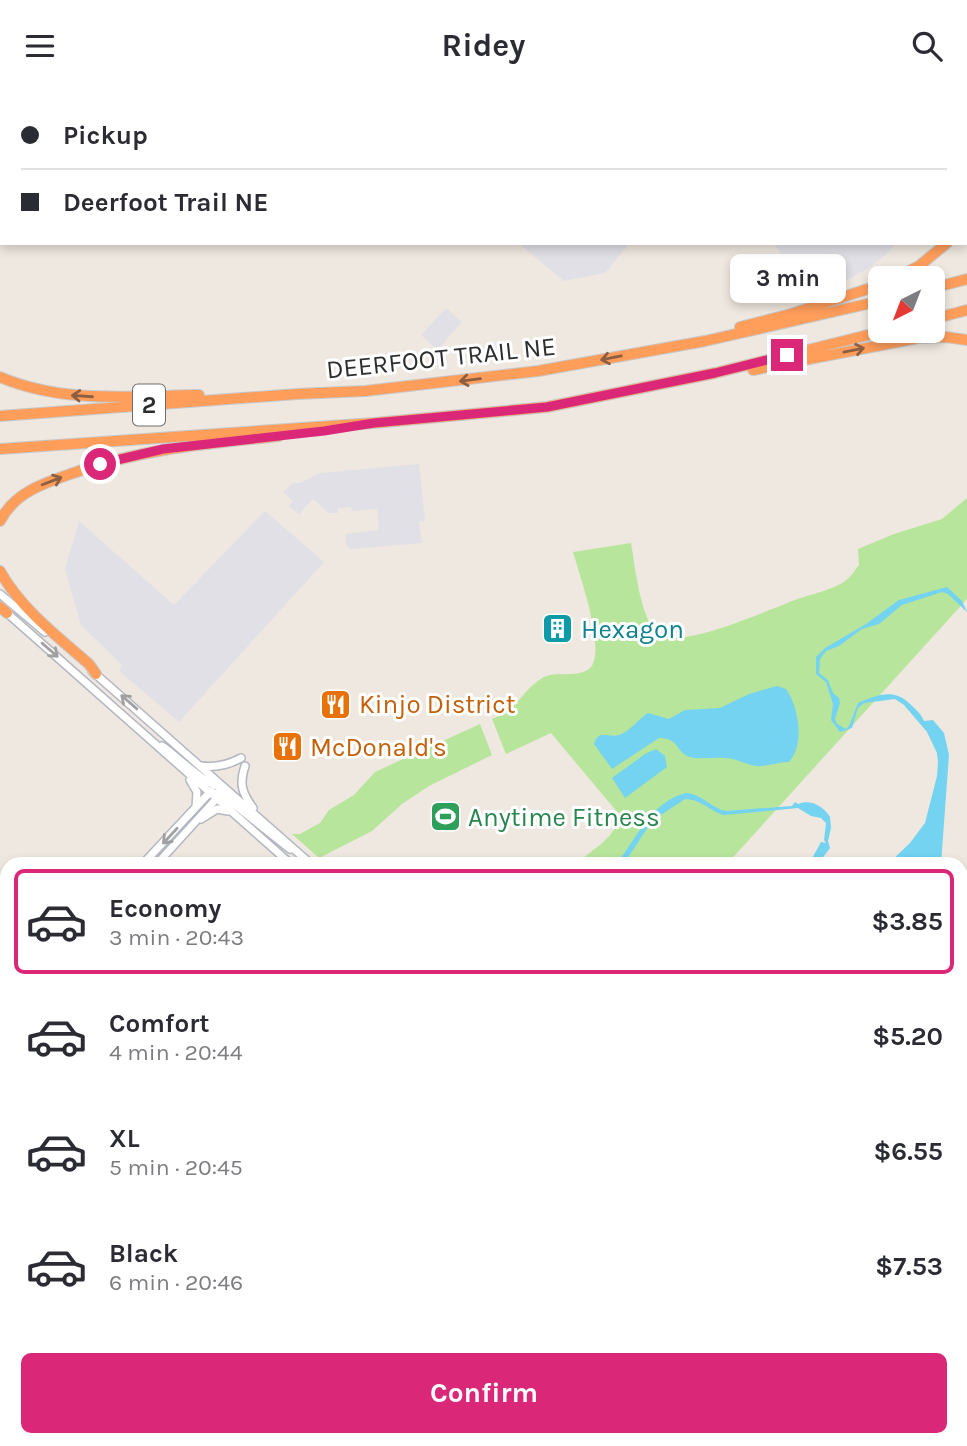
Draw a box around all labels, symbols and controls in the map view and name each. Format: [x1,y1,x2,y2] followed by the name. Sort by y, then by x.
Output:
[21,27,59,65] icon: menu
[442,27,525,64] text: Ridey
[908,27,946,65] icon: search
[63,120,148,151] text: Pickup
[63,187,268,218] text: Deerfoot Trail NE
[729,253,845,303] callout: 3 min
[756,265,820,292] text: 3 min
[868,266,945,343] north arrow
[868,266,945,343] map controls
[325,331,557,385] street label: DEERFOOT TRAIL NE
[771,339,803,371] route end
[842,342,865,356] one-way arrow
[600,351,623,365] one-way arrow
[460,373,482,386] one-way arrow
[133,384,165,425] road number: 2
[71,389,94,402] one-way arrow
[84,448,116,480] route start
[41,473,63,486] one-way arrow
[541,612,575,646] building icon: Hexagon
[581,614,684,645] place label: Hexagon
[41,642,59,658] one-way arrow
[319,687,353,721] restaurant icon: Kinjo District
[359,689,516,720] place label: Kinjo District
[120,694,138,710] one-way arrow
[270,730,304,764] restaurant icon: McDonald's
[310,732,447,763] place label: McDonald's
[428,800,462,834] sports icon: Anytime Fitness
[468,802,660,833] place label: Anytime Fitness
[161,827,178,844] one-way arrow
[25,890,88,953] icon: car
[109,893,221,924] text: Economy
[871,906,943,937] text: $3.85
[109,924,244,951] text: 3 min · 20:43
[25,1005,88,1068] icon: car
[109,1008,210,1039] text: Comfort
[872,1021,943,1052] text: $5.20
[109,1039,243,1066] text: 4 min · 20:44
[25,1120,88,1183] icon: car
[109,1123,140,1154] text: XL
[873,1136,943,1167] text: $6.55
[109,1154,243,1181] text: 5 min · 20:45
[25,1235,88,1298] icon: car
[109,1238,178,1269] text: Black
[875,1251,943,1282] text: $7.53
[109,1269,243,1296] text: 6 min · 20:46
[21,1353,947,1433] button: Confirm

